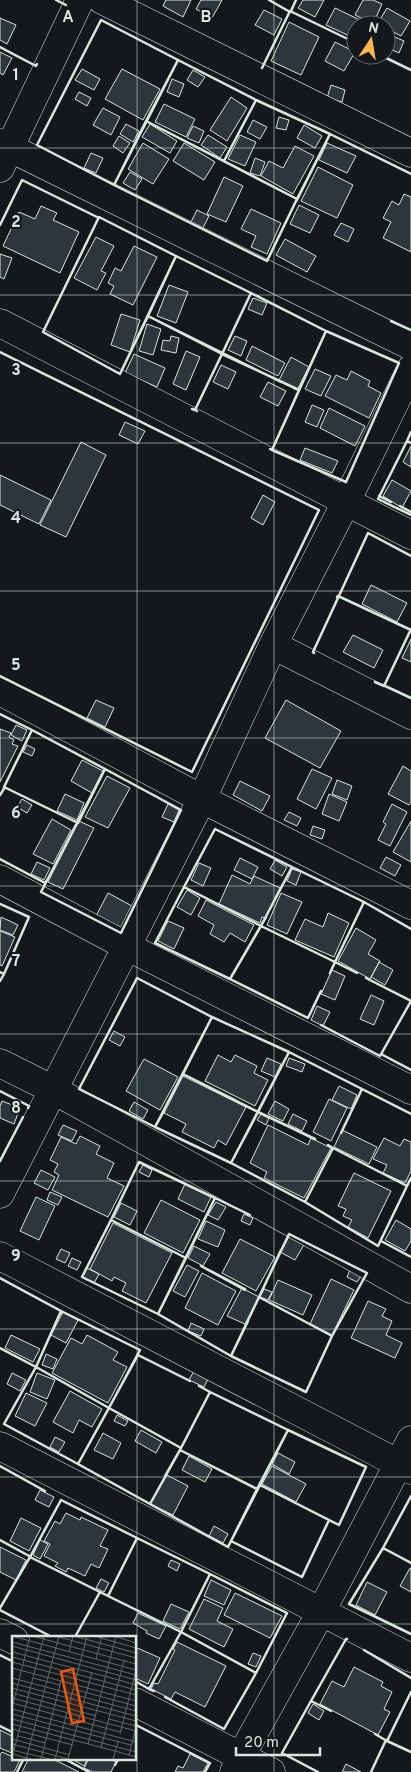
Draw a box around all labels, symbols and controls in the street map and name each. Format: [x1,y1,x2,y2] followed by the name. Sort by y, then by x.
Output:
[62,8,74,28] text: A
[200,8,212,28] text: B
[346,15,396,65] north arrow
[367,19,380,38] text: N
[13,66,19,86] text: 1
[11,213,21,233] text: 2
[11,361,21,381] text: 3
[11,509,21,529] text: 4
[11,656,21,676] text: 5
[11,804,21,824] text: 6
[12,952,20,972] text: 7
[11,1099,21,1119] text: 8
[11,1247,21,1267] text: 9
[12,1636,136,1760] inset map
[236,1724,320,1756] scale bar
[244,1734,279,1753] text: 20 m

